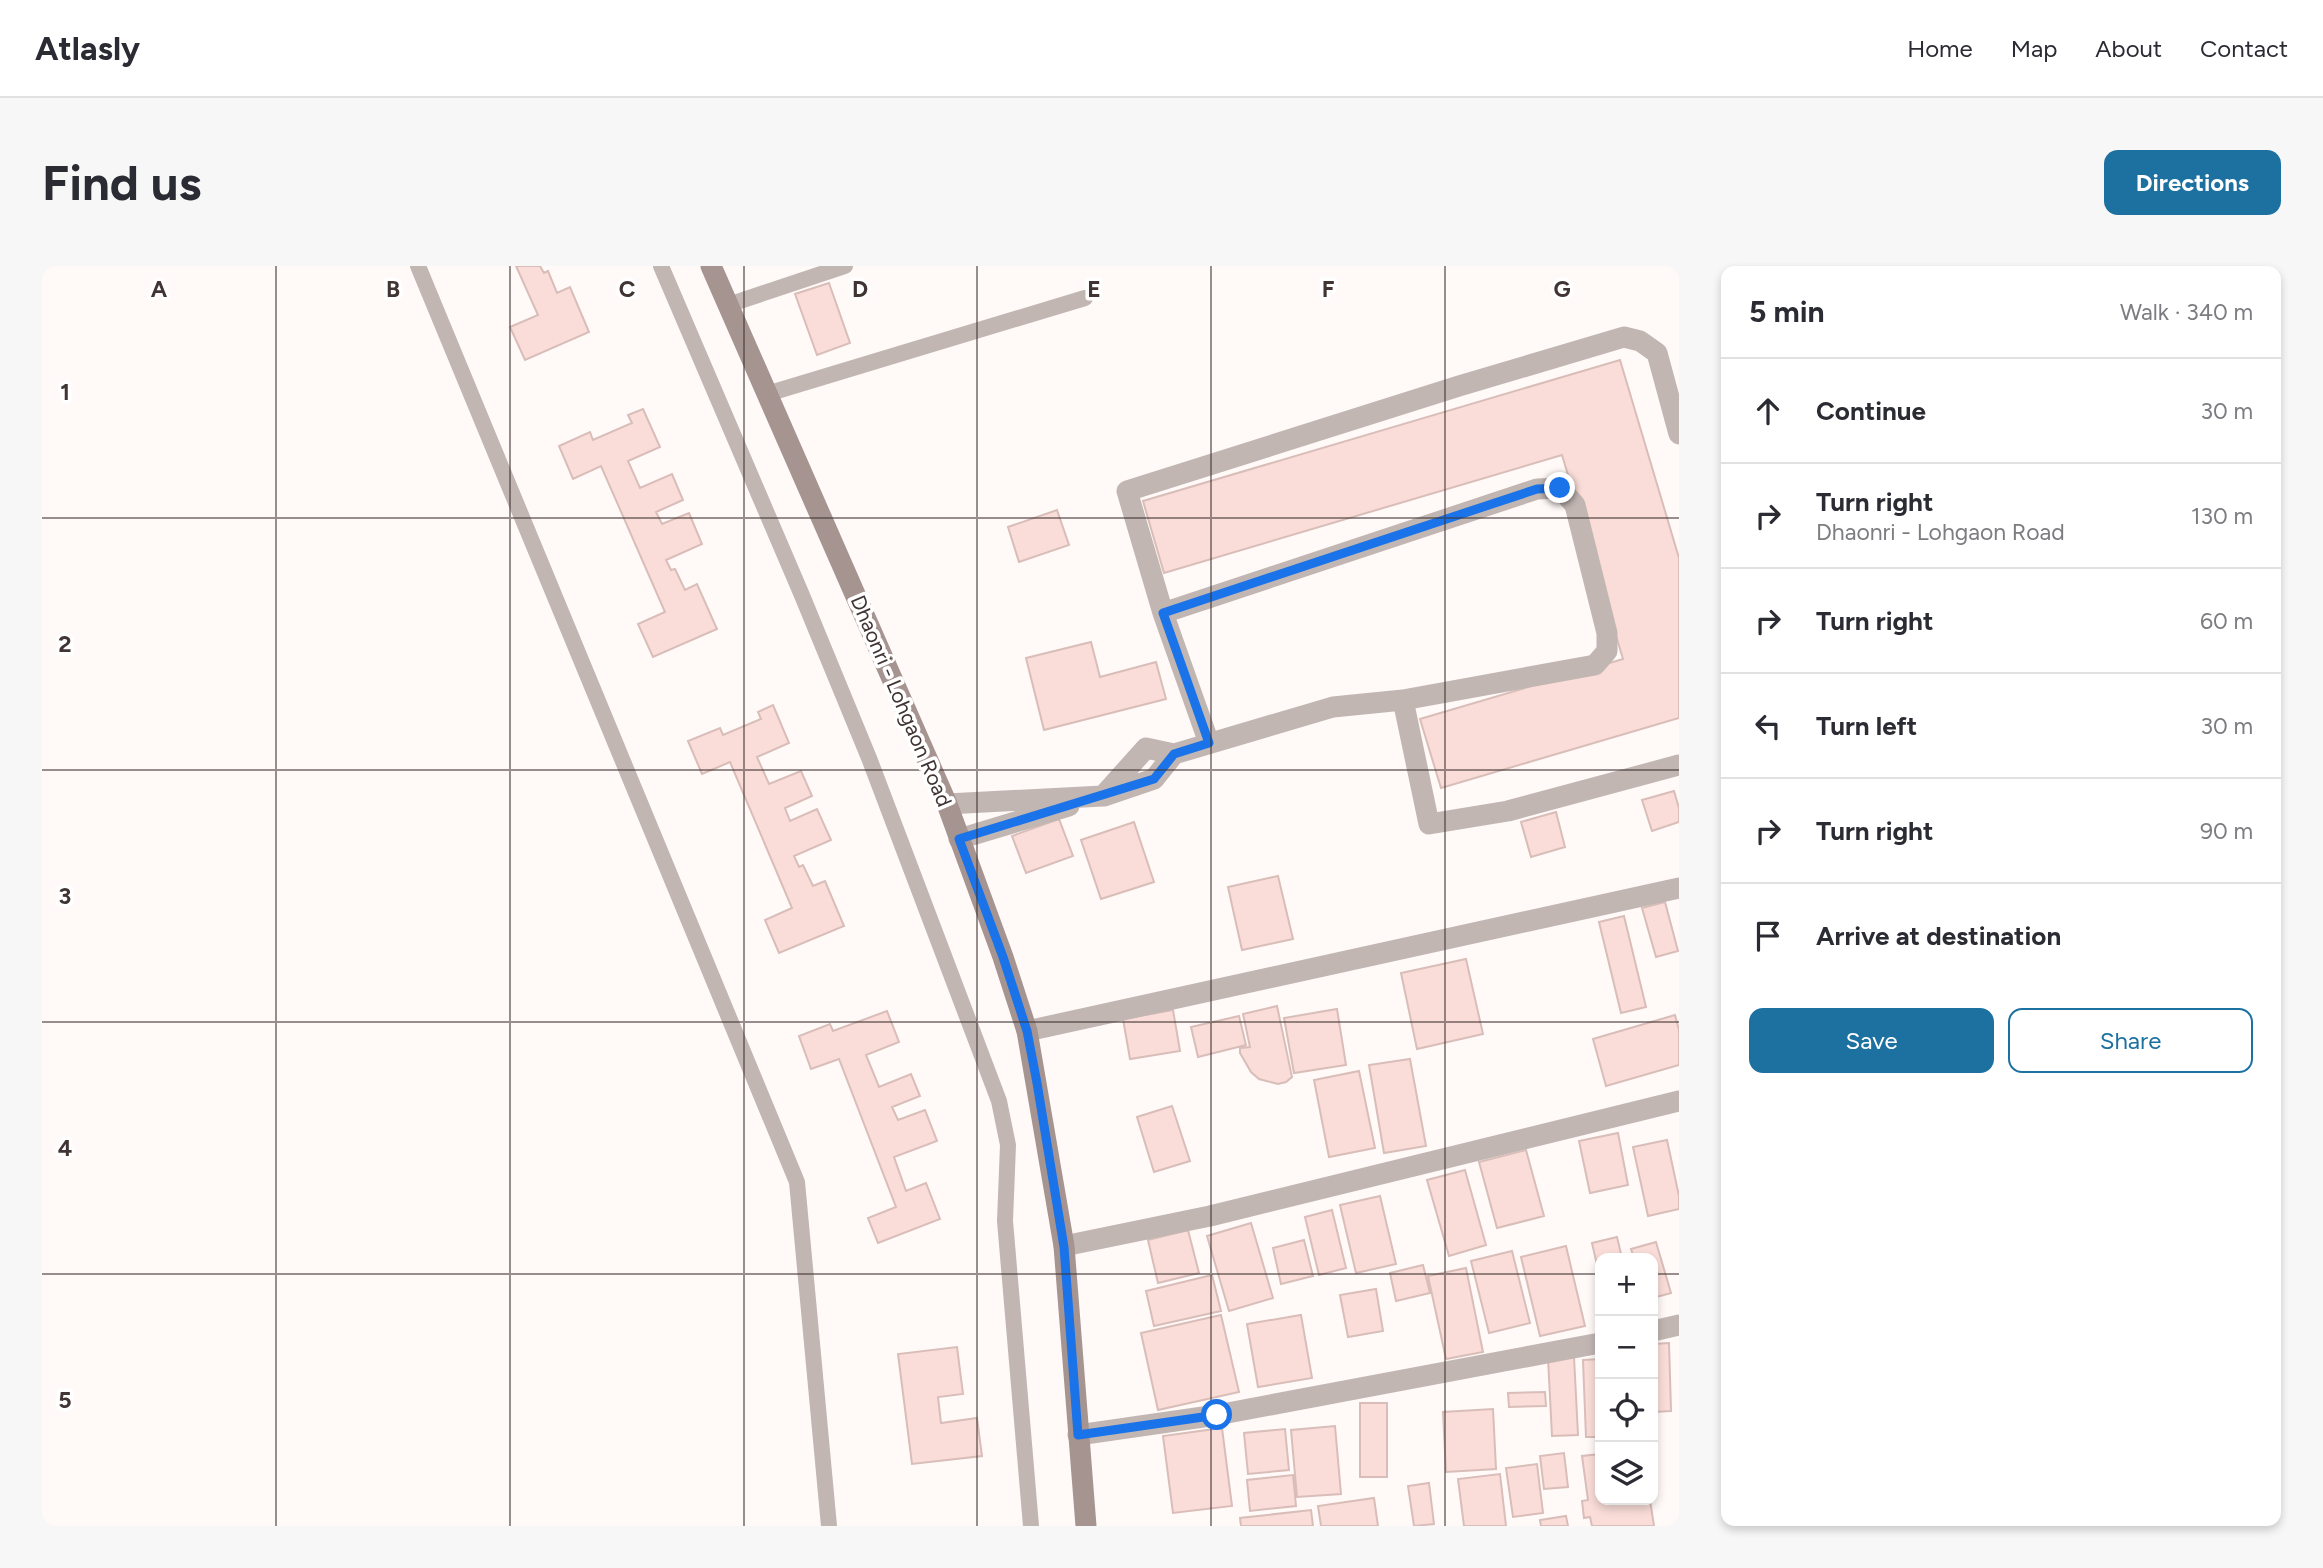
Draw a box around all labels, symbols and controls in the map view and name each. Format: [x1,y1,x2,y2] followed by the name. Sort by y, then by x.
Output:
[35,29,140,68] text: Atlasly
[1907,34,1973,63] text: Home
[2011,34,2057,63] text: Map
[2095,34,2162,63] text: About
[2200,34,2288,63] text: Contact
[2104,150,2281,215] button: Directions
[42,153,201,212] text: Find us
[151,275,168,303] text: A
[386,275,400,303] text: B
[619,275,636,303] text: C
[852,275,868,303] text: D
[1087,275,1101,303] text: E
[1322,275,1335,303] text: F
[1553,275,1571,303] text: G
[1749,293,1825,330] text: 5 min
[2120,298,2253,326] text: Walk · 340 m
[60,378,70,406] text: 1
[1749,392,1787,430] icon: ahead
[1816,395,1926,427] text: Continue
[2200,397,2253,425] text: 30 m
[1544,472,1575,503] route end
[1816,486,1933,518] text: Turn right
[1749,497,1787,535] icon: right
[2191,502,2253,530] text: 130 m
[1816,518,2065,546] text: Dhaonri - Lohgaon Road
[846,591,957,810] street label: Dhaonri - Lohgaon Road
[1749,602,1787,640] icon: right
[1816,605,1933,637] text: Turn right
[2200,607,2253,635] text: 60 m
[58,630,72,658] text: 2
[1749,707,1787,745] icon: left
[1816,710,1917,742] text: Turn left
[2200,712,2253,740] text: 30 m
[1749,812,1787,850] icon: right
[1816,815,1933,847] text: Turn right
[2200,817,2253,845] text: 90 m
[59,882,71,910] text: 3
[1749,917,1787,955] icon: arrive
[1816,920,2061,952] text: Arrive at destination
[1749,1008,1994,1073] button: Save
[2008,1008,2253,1073] button: Share
[58,1134,72,1162] text: 4
[1595,1253,1658,1505] map controls
[1595,1253,1658,1316] button: +
[1595,1316,1658,1379] button: −
[1595,1379,1658,1442] button: locate
[58,1386,72,1414] text: 5
[1201,1399,1232,1430] route start
[1595,1442,1658,1505] button: layers

